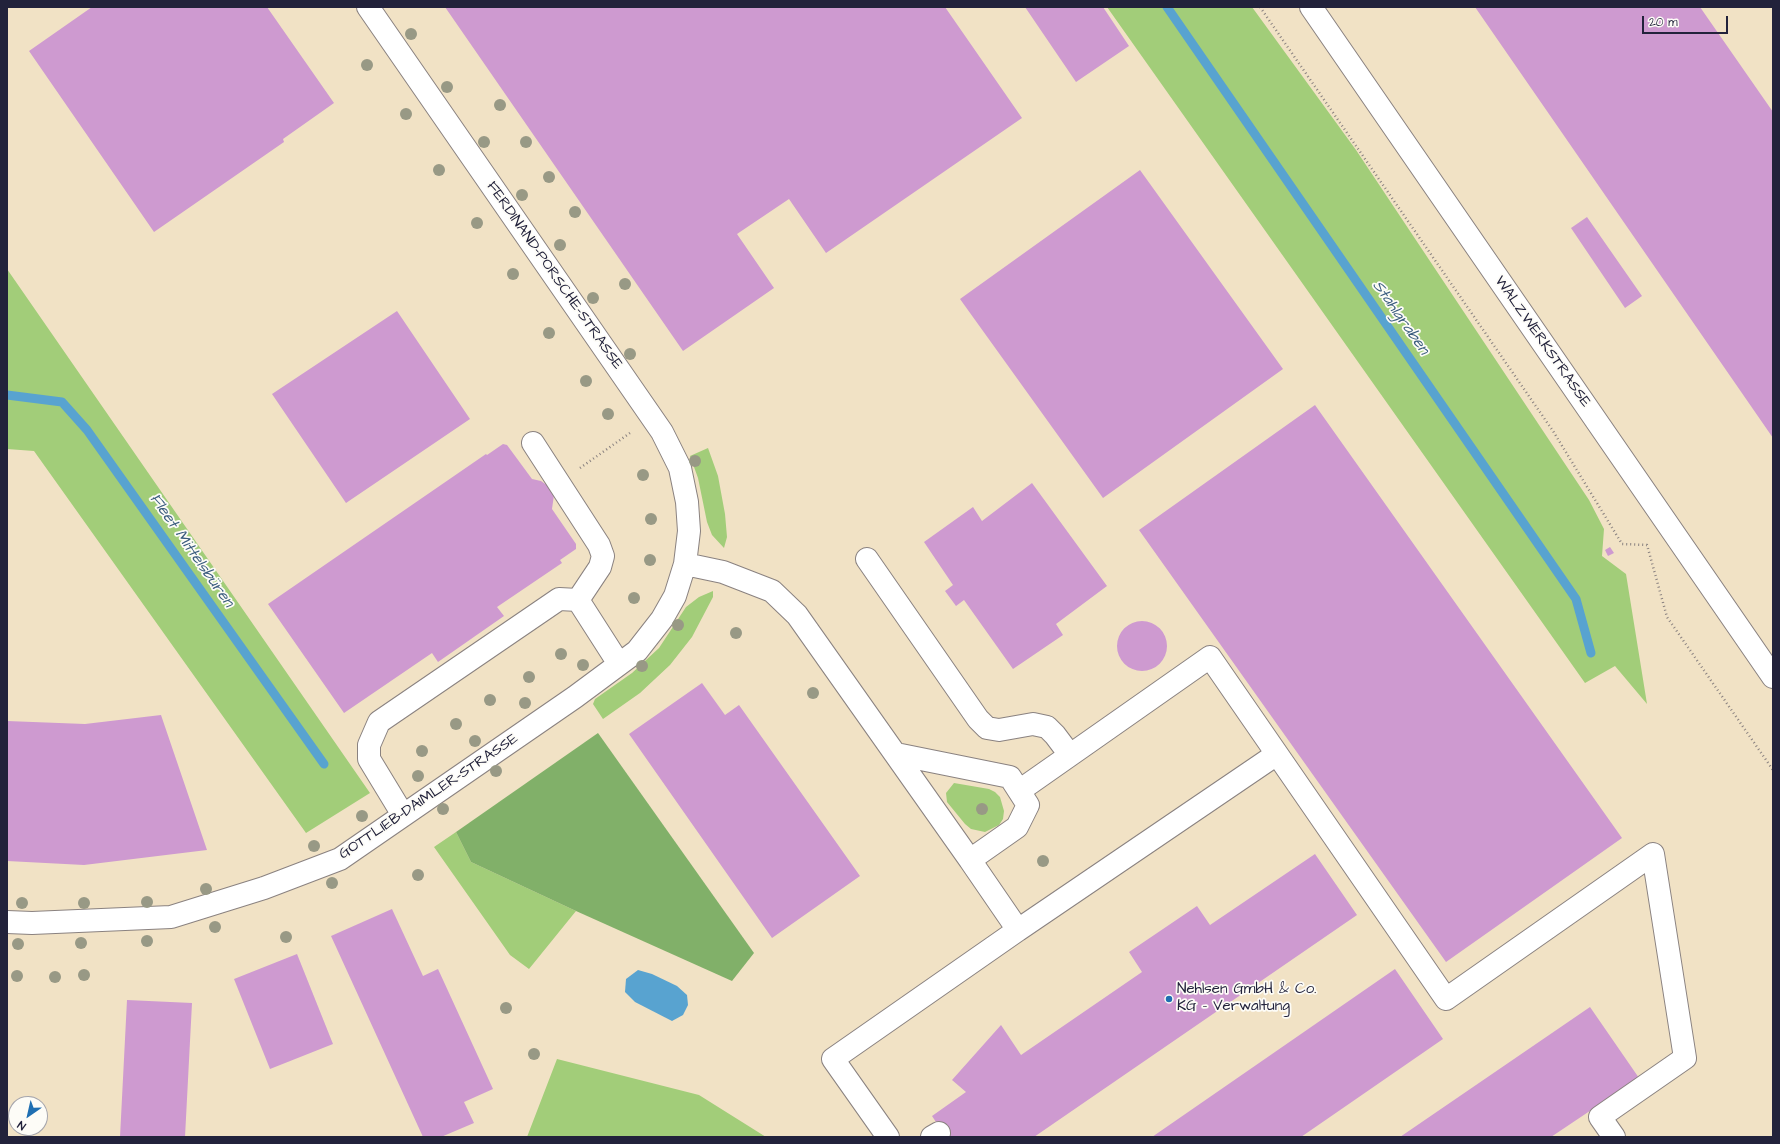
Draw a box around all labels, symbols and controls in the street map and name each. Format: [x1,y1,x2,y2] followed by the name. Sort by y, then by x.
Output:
[1644,8,1730,34] scale bar
[1649,14,1678,31] text: 20 m
[482,179,626,373] street label: FERDINAND-PORSCHE-STRASSE
[1490,273,1594,411] street label: WALZWERKSTRASSE
[1367,277,1433,359] water label: Stahlgraben
[145,491,237,611] water label: Fleet Mittelsbüren
[336,730,522,864] street label: GOTTLIEB-DAIMLER-STRASSE
[1177,981,1316,1016] place label: Nehlsen GmbH & Co. KG - Verwaltung
[1164,994,1174,1004] marker: Nehlsen GmbH & Co. KG - Verwaltung
[8,1096,48,1136] north arrow
[15,1117,29,1134] text: N

